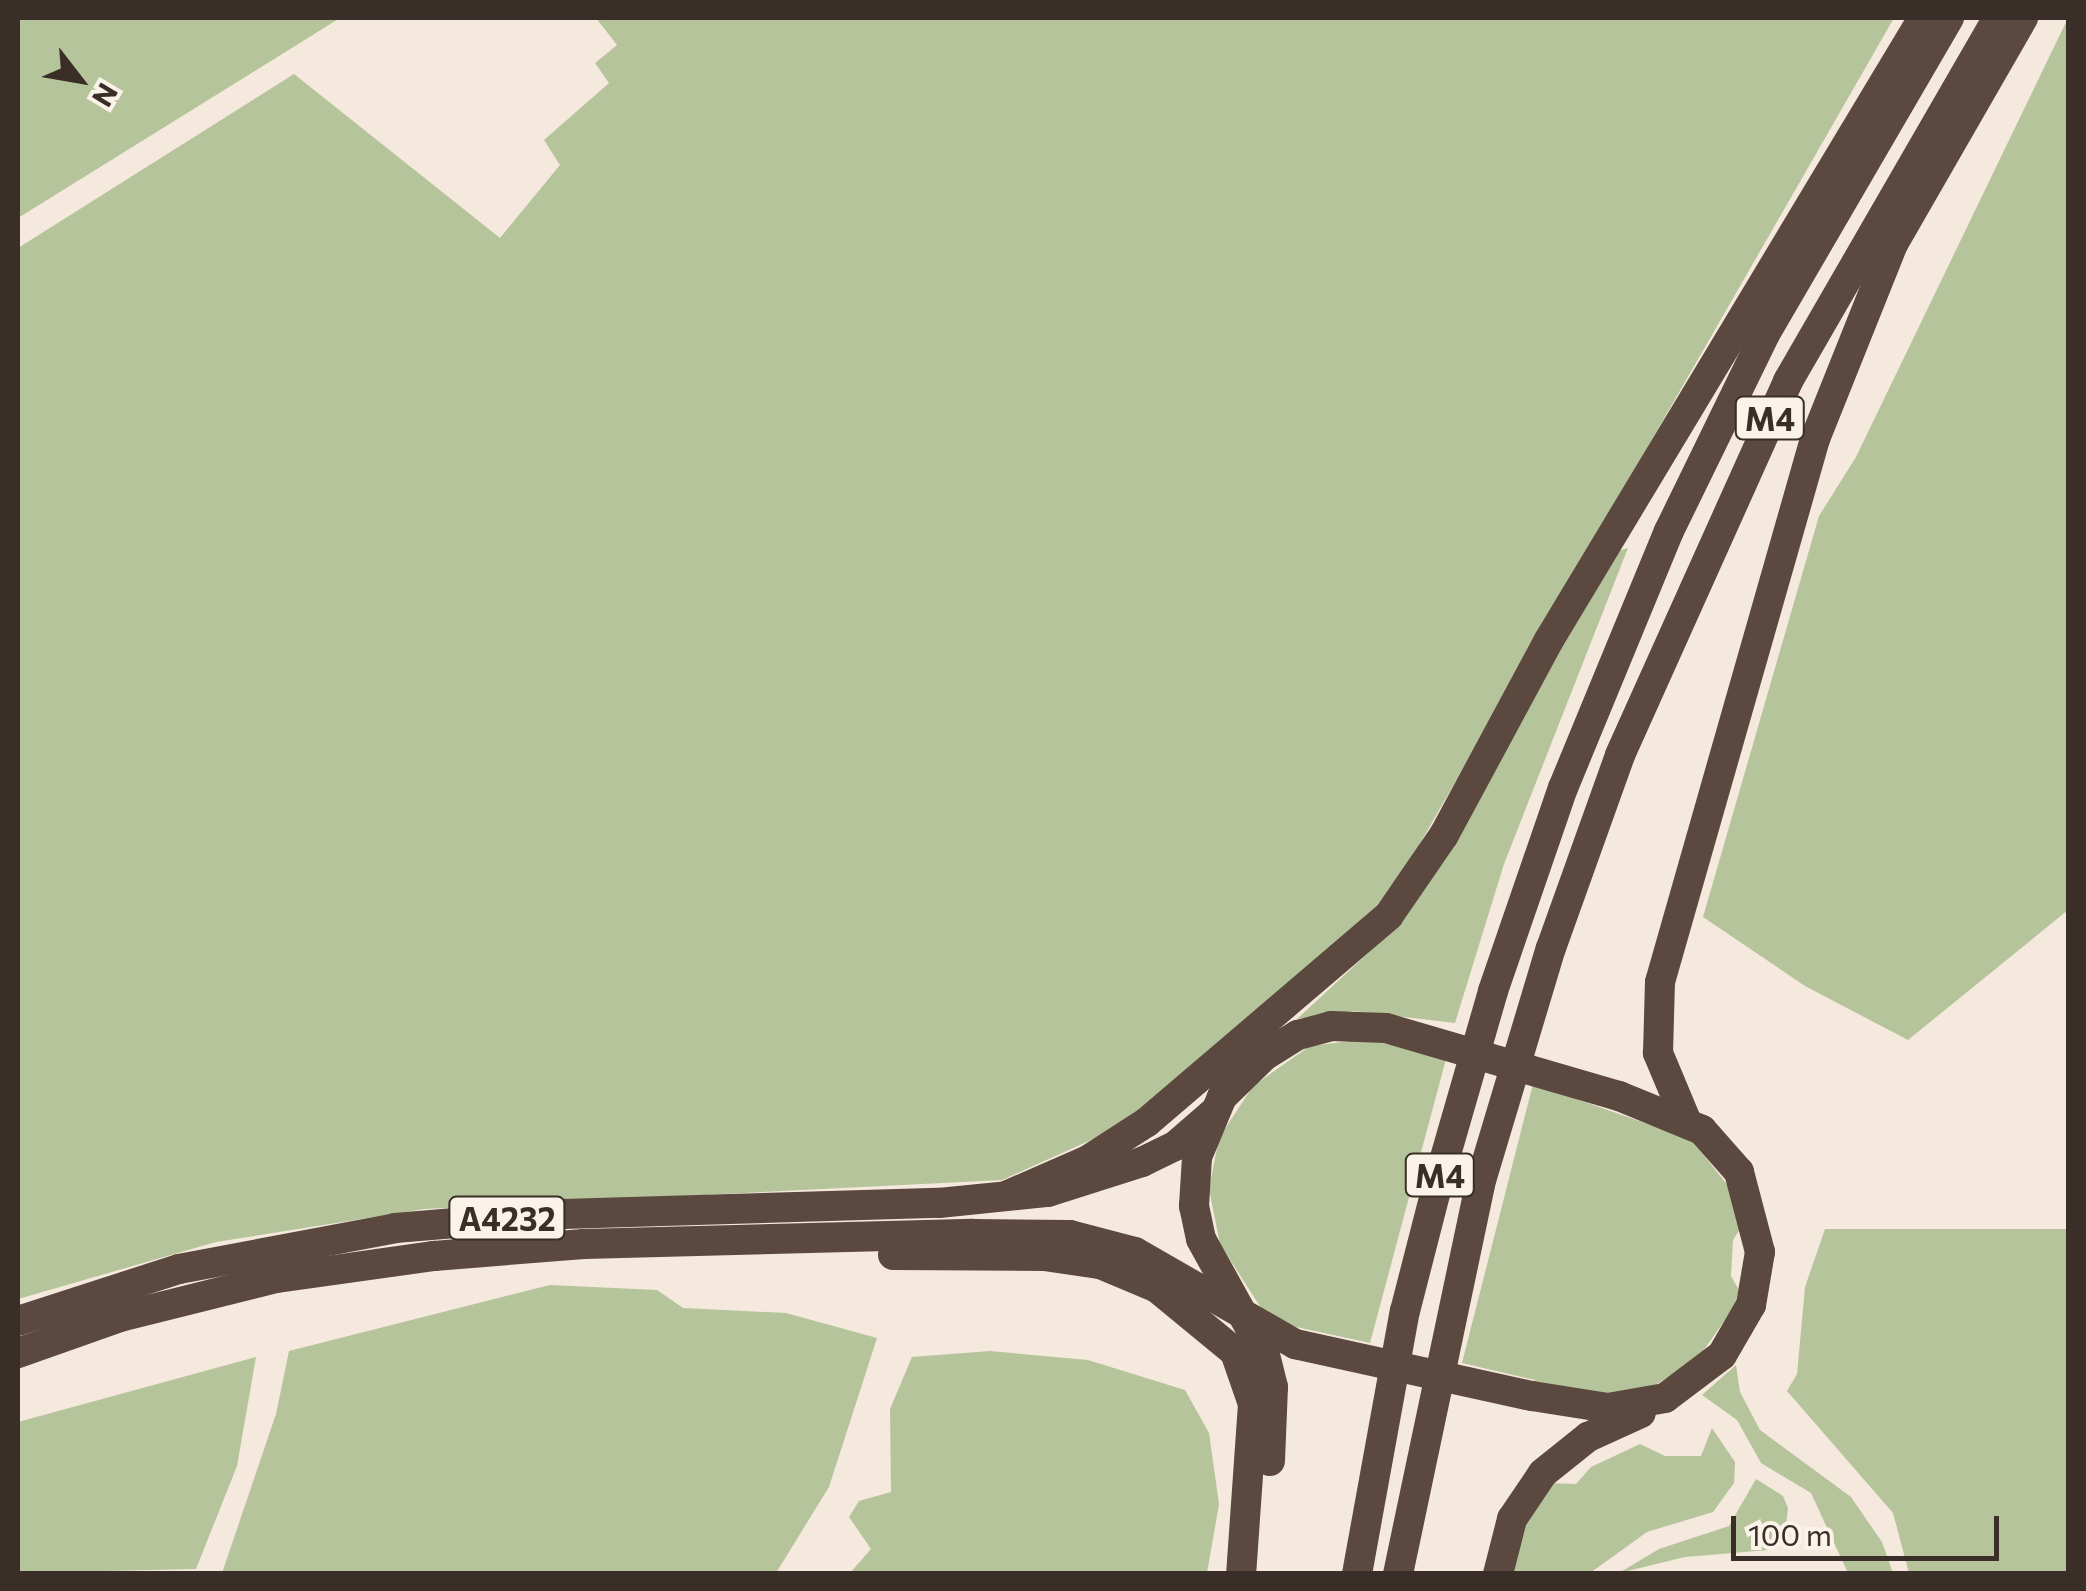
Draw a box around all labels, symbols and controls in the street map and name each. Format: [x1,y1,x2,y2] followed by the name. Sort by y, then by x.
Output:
[30,30,130,130] north arrow
[86,78,126,113] text: N
[1732,391,1808,445] road number: M4
[1402,1148,1478,1202] road number: M4
[447,1191,567,1245] road number: A4232
[1736,1496,2004,1558] scale bar
[1748,1515,1832,1552] text: 100 m

